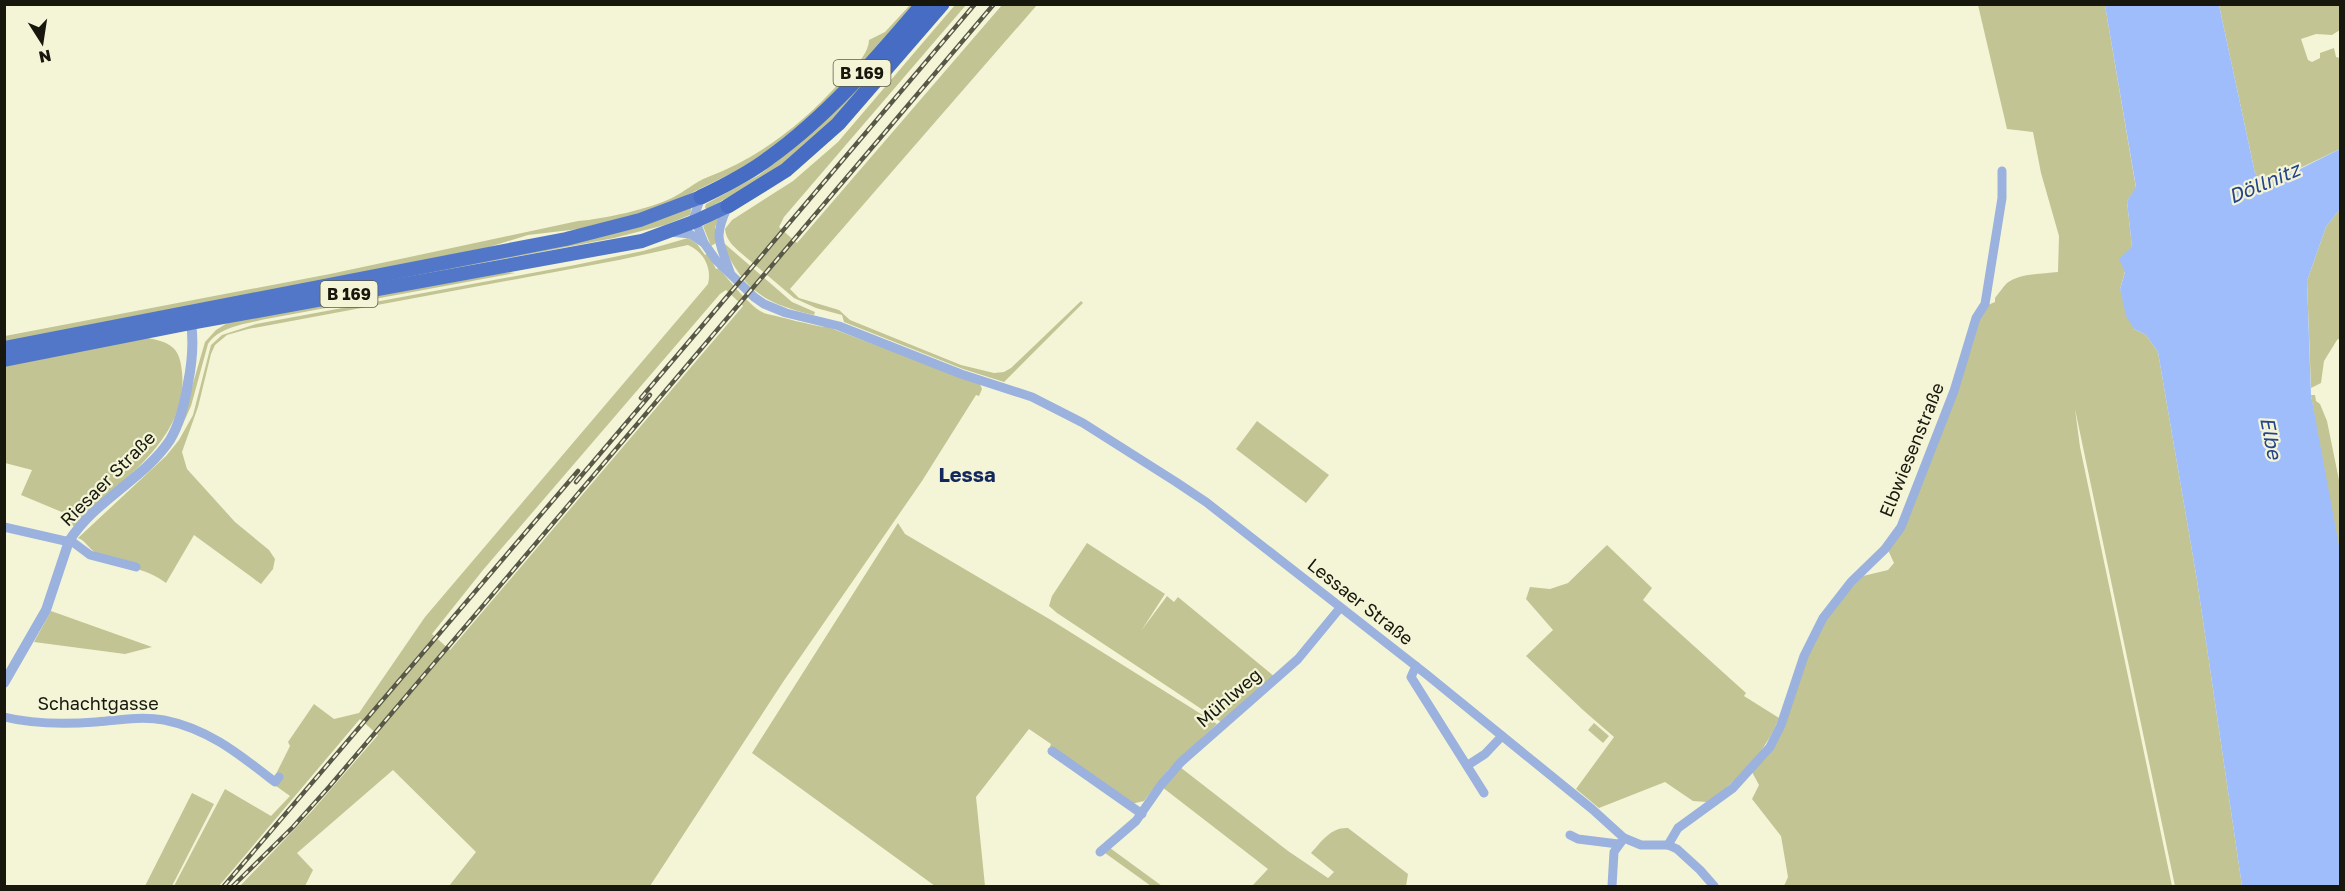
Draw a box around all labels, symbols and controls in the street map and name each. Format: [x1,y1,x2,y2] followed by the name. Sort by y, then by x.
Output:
[12,12,72,72] north arrow
[37,46,53,68] text: N
[834,60,890,86] road number: B 169
[2224,156,2305,208] water label: Döllnitz
[320,281,378,307] road number: B 169
[1874,379,1948,520] street label: Elbwiesenstraße
[2256,415,2288,462] water label: Elbe
[55,426,159,530] street label: Riesaer Straße
[938,462,996,486] district label: Lessa
[1303,553,1418,649] street label: Lessaer Straße
[1191,663,1265,731] street label: Mühlweg
[37,692,159,714] street label: Schachtgasse

